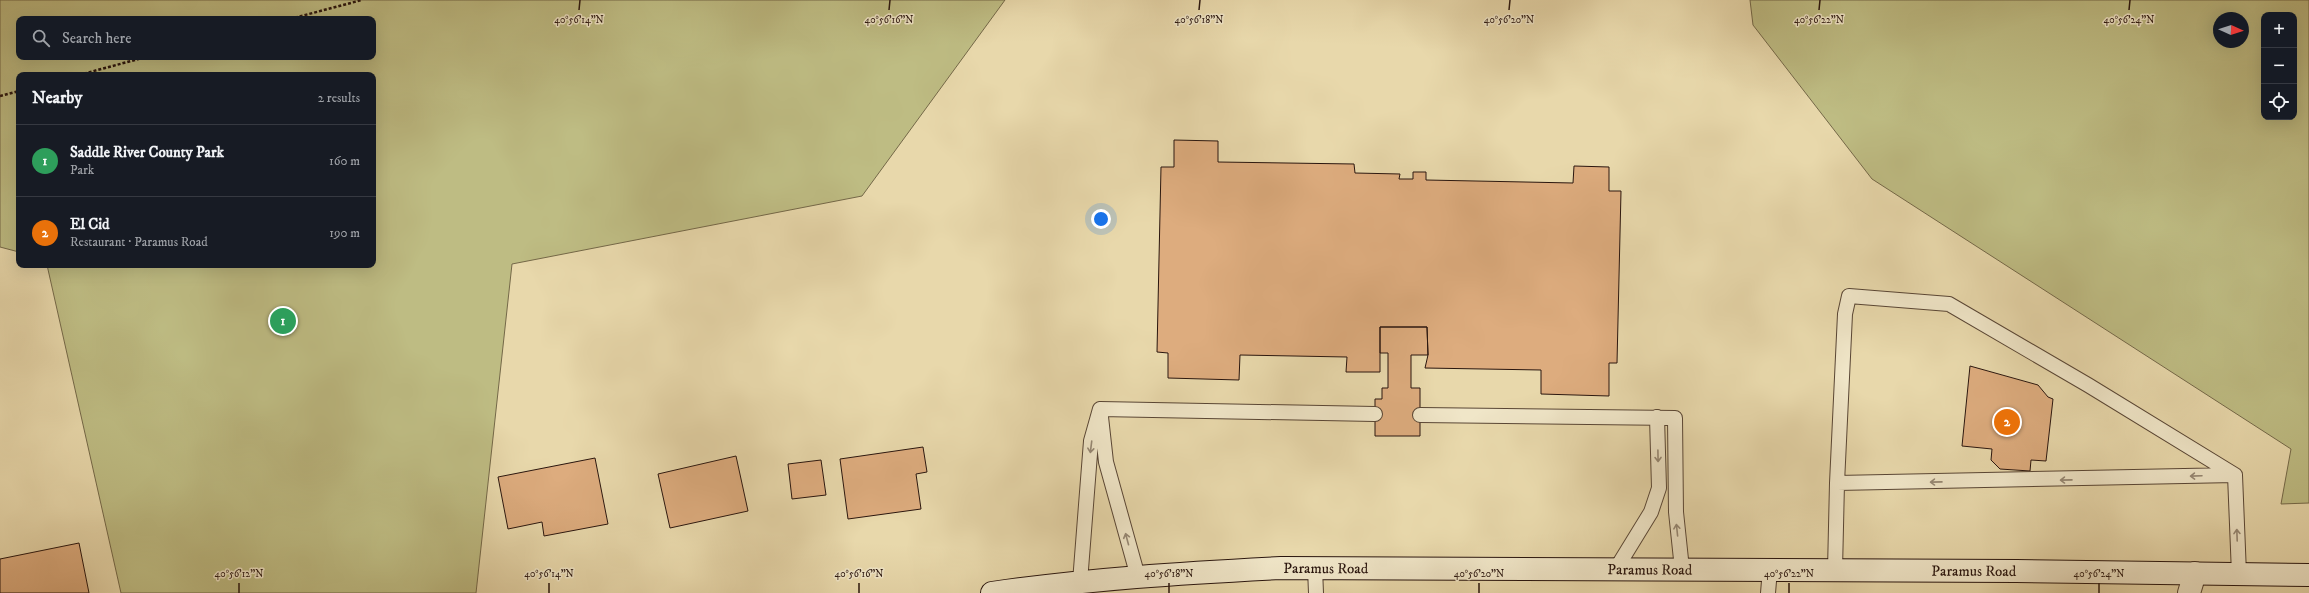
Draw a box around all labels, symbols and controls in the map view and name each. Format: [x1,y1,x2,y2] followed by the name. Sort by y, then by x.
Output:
[2213,12,2249,48] north arrow
[2261,12,2297,120] map controls
[2261,12,2297,48] button: +
[554,14,604,26] text: 40°56'14"N
[864,14,914,26] text: 40°56'16"N
[1175,14,1223,26] text: 40°56'18"N
[1484,14,1534,26] text: 40°56'20"N
[1794,14,1844,26] text: 40°56'22"N
[2104,14,2154,26] text: 40°56'24"N
[16,16,376,60] search box
[30,27,52,49] icon: search
[62,29,131,48] text: Search here
[2261,48,2297,84] button: −
[2261,84,2297,120] button: locate
[32,87,82,109] text: Nearby
[318,90,360,106] text: 2 results
[70,143,224,162] text: Saddle River County Park
[43,153,47,169] text: 1
[329,153,360,169] text: 160 m
[70,162,94,178] text: Park
[1091,209,1111,229] your location
[70,215,110,234] text: El Cid
[42,225,48,241] text: 2
[329,225,360,241] text: 190 m
[70,234,208,250] text: Restaurant · Paramus Road
[270,306,296,336] pin: 1
[1994,407,2020,437] pin: 2
[1087,440,1094,453] one-way arrow
[1654,449,1662,462] one-way arrow
[2190,473,2203,480] one-way arrow
[2060,476,2073,484] one-way arrow
[1930,478,1943,485] one-way arrow
[1674,524,1681,537] one-way arrow
[2233,529,2241,542] one-way arrow
[1123,533,1131,546] one-way arrow
[1283,559,1369,578] street label: Paramus Road
[1607,560,1693,579] street label: Paramus Road
[1931,561,2017,581] street label: Paramus Road
[215,568,263,580] text: 40°56'12"N
[524,568,574,580] text: 40°56'14"N
[834,568,884,580] text: 40°56'16"N
[1145,568,1193,580] text: 40°56'18"N
[1454,568,1504,580] text: 40°56'20"N
[1764,568,1814,580] text: 40°56'22"N
[2074,568,2124,580] text: 40°56'24"N

